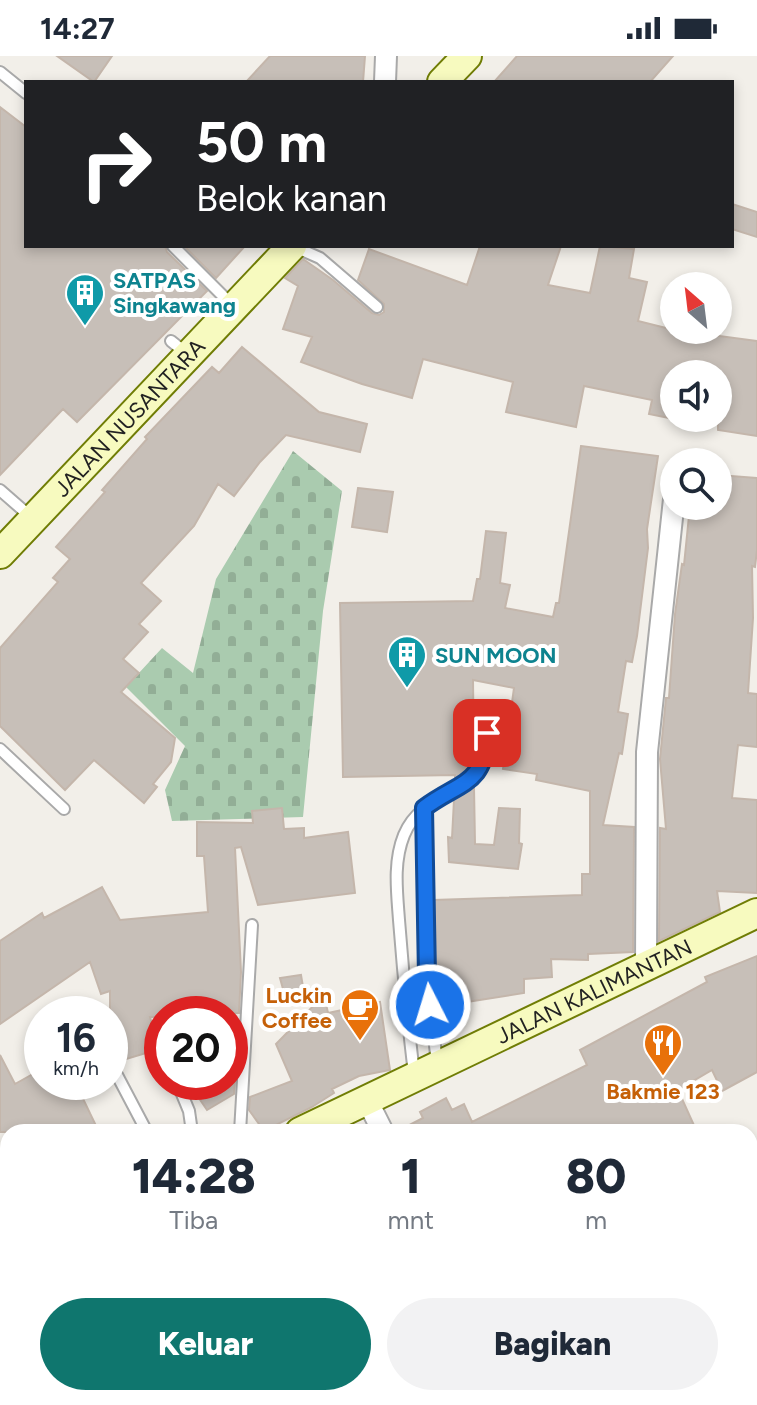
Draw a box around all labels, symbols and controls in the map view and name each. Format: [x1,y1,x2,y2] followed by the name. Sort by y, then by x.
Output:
[40,10,115,47] text: 14:27
[196,109,327,176] text: 50 m
[64,112,168,216] icon: right
[196,177,387,220] text: Belok kanan
[113,267,236,319] place label: SATPAS Singkawang
[64,272,106,327] building icon: SATPAS Singkawang
[660,272,732,344] north arrow
[660,272,732,520] map controls
[48,333,211,502] street label: JALAN NUSANTARA
[660,360,732,432] button: sound
[660,448,732,520] button: search
[386,634,428,689] building icon: SUN MOON
[435,642,557,669] place label: SUN MOON
[453,699,521,767] pin
[465,711,509,755] icon: arrive
[492,933,696,1050] street label: JALAN KALIMANTAN
[388,963,472,1047] position arrow
[262,982,332,1034] place label: Luckin Coffee
[339,987,381,1042] cafe icon: Luckin Coffee
[144,996,248,1100] speed limit sign: 20
[56,1014,96,1062] text: 16
[642,1022,684,1077] restaurant icon: Bakmie 123
[53,1056,99,1080] text: km/h
[606,1078,720,1105] place label: Bakmie 123
[132,1147,256,1205] text: 14:28
[401,1147,421,1205] text: 1
[566,1147,626,1205] text: 80
[169,1204,218,1236] text: Tiba
[388,1204,434,1236] text: mnt
[585,1204,607,1236] text: m
[40,1298,371,1390] button: Keluar
[387,1298,718,1390] button: Bagikan

